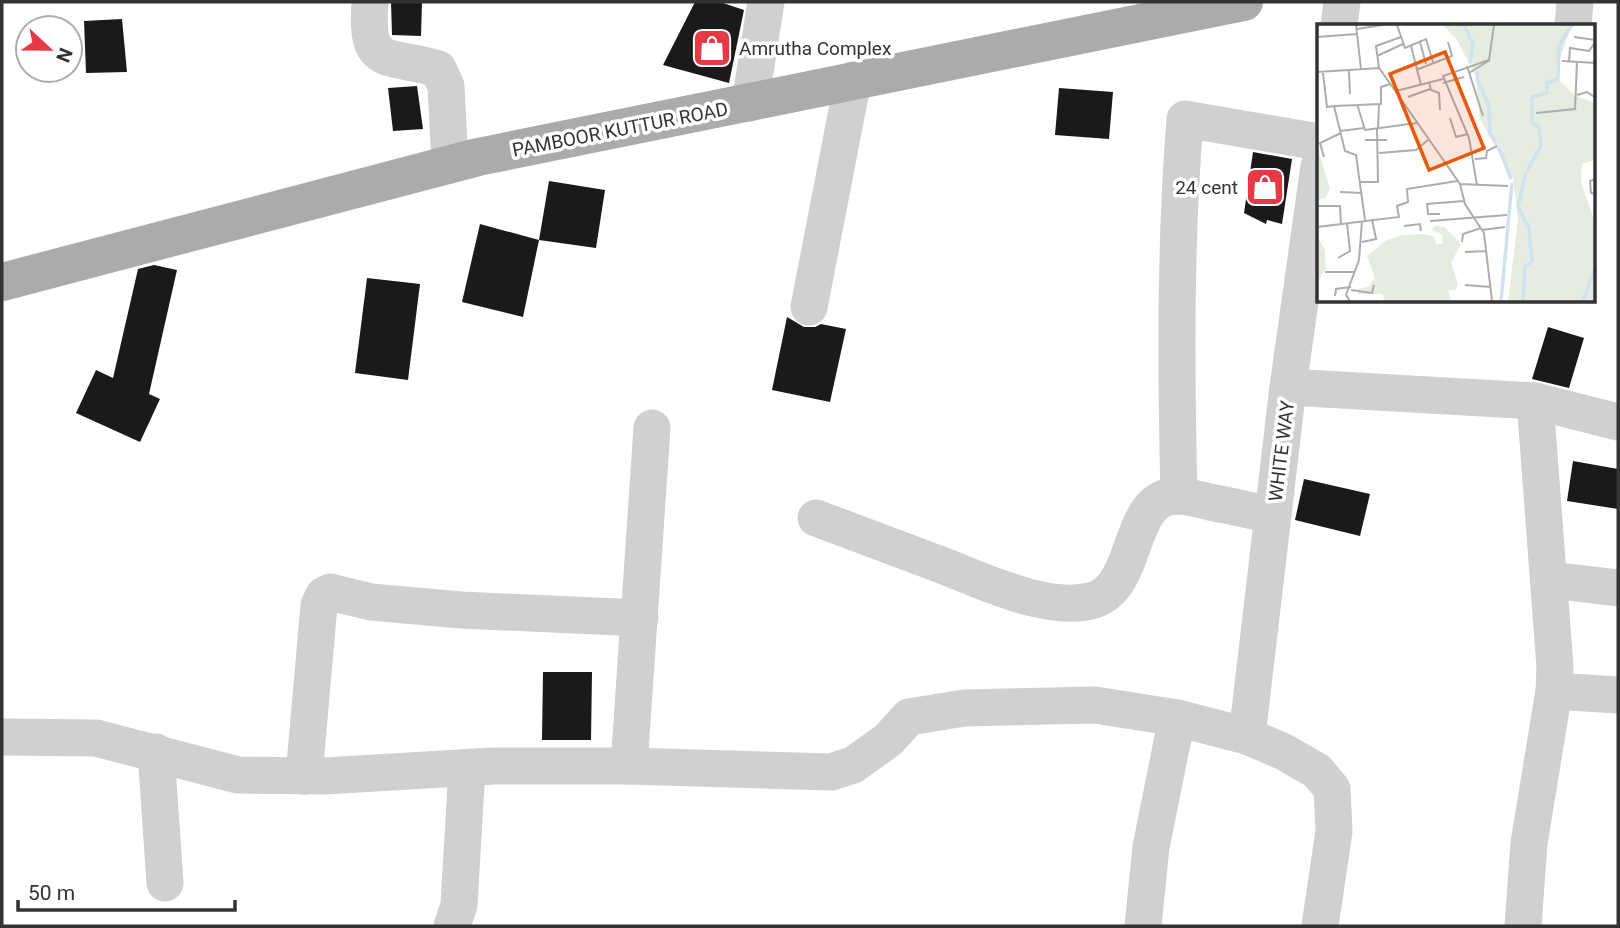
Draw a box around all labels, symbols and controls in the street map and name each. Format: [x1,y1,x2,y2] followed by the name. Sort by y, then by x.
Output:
[14,14,84,84] north arrow
[1317,24,1596,303] inset map
[691,27,733,69] shop icon: Amrutha Complex
[739,37,892,60] place label: Amrutha Complex
[51,45,77,66] text: N
[510,97,730,162] street label: PAMBOOR KUTTUR ROAD
[1244,166,1286,208] shop icon: 24 cent
[1175,176,1238,199] place label: 24 cent
[1264,399,1299,503] street label: WHITE WAY
[18,869,234,913] scale bar
[28,881,75,905] text: 50 m

